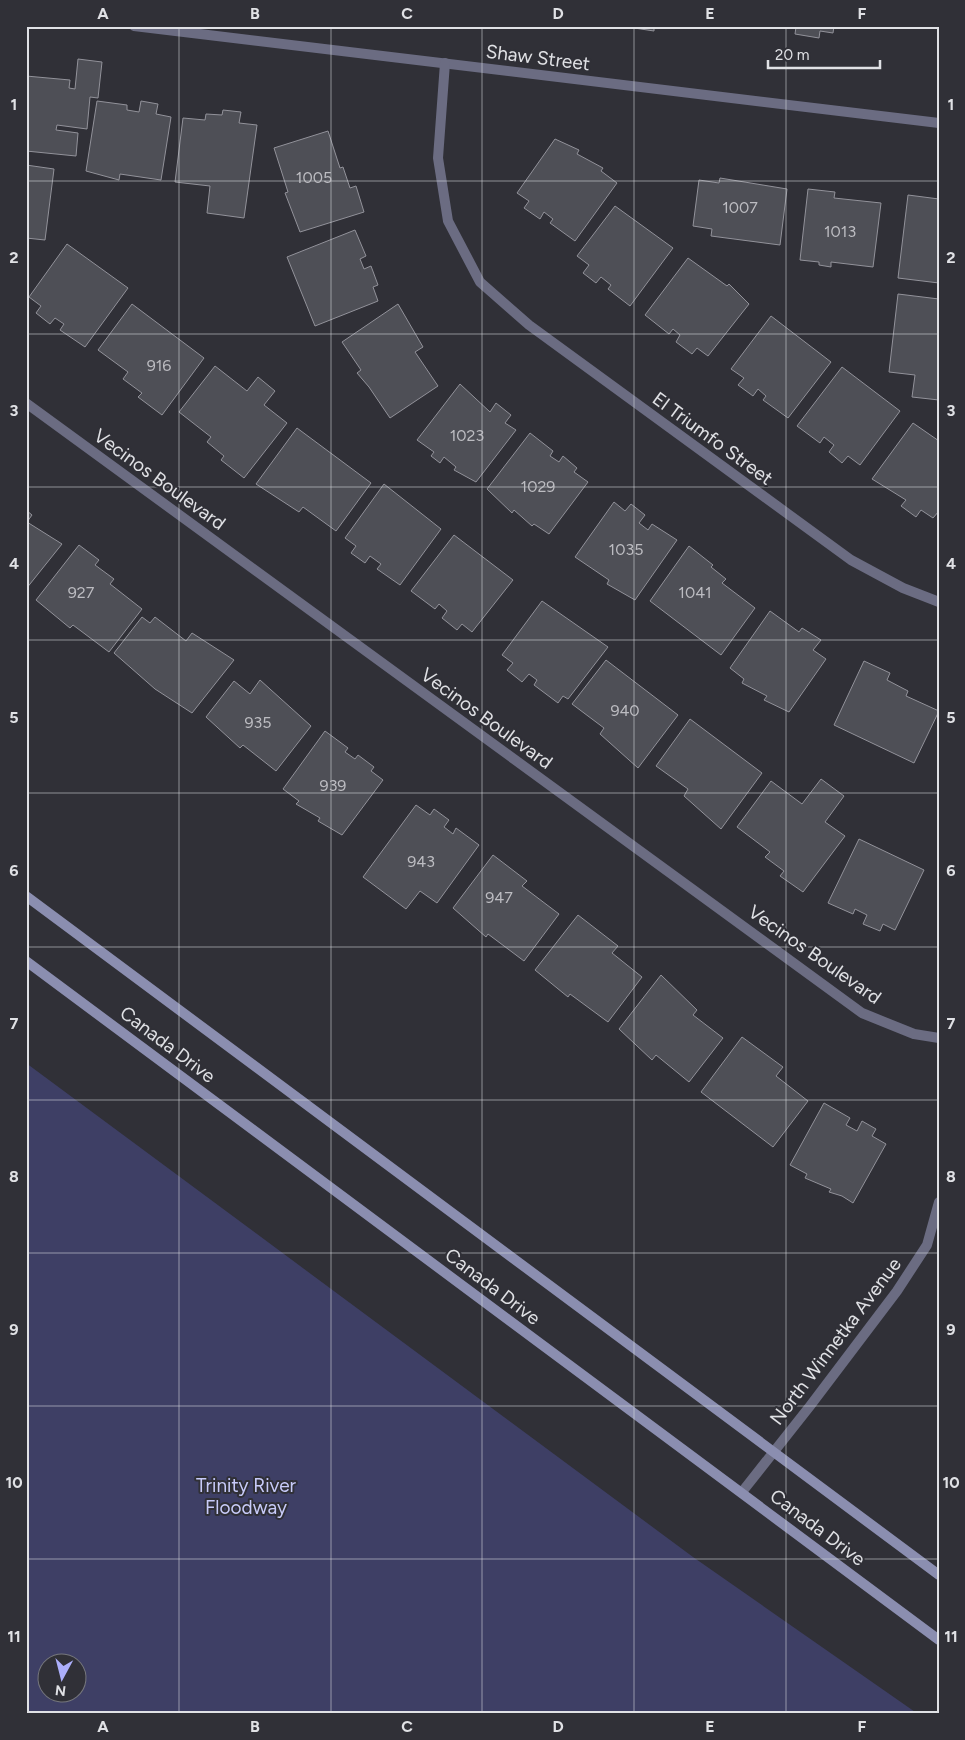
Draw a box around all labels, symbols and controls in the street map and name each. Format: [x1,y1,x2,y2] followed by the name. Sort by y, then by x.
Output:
[97,4,109,23] text: A
[250,4,260,23] text: B
[401,4,413,23] text: C
[552,4,564,23] text: D
[705,4,715,23] text: E
[858,4,867,23] text: F
[768,38,880,70] scale bar
[485,40,591,75] street label: Shaw Street
[775,46,809,64] text: 20 m
[11,95,17,114] text: 1
[948,95,954,114] text: 1
[296,168,332,187] house number: 1005
[722,198,758,217] house number: 1007
[824,222,856,241] house number: 1013
[9,248,19,267] text: 2
[946,248,956,267] text: 2
[147,356,171,375] house number: 916
[648,387,777,490] street label: El Triumfo Street
[10,401,19,420] text: 3
[947,401,956,420] text: 3
[89,424,230,535] street label: Vecinos Boulevard
[450,426,484,445] house number: 1023
[521,477,555,496] house number: 1029
[609,540,643,559] house number: 1035
[9,554,19,573] text: 4
[946,554,956,573] text: 4
[68,583,95,602] house number: 927
[678,583,712,602] house number: 1041
[416,663,557,774] street label: Vecinos Boulevard
[610,701,640,720] house number: 940
[9,708,19,727] text: 5
[946,708,956,727] text: 5
[245,713,271,732] house number: 935
[320,776,346,795] house number: 939
[407,852,435,871] house number: 943
[9,861,19,880] text: 6
[946,861,956,880] text: 6
[485,888,513,907] house number: 947
[744,900,886,1009] street label: Vecinos Boulevard
[116,1001,220,1088] street label: Canada Drive
[10,1014,19,1033] text: 7
[947,1014,956,1033] text: 7
[9,1167,19,1186] text: 8
[946,1167,956,1186] text: 8
[441,1243,545,1330] street label: Canada Drive
[765,1253,906,1430] street label: North Winnetka Avenue
[9,1320,19,1339] text: 9
[946,1320,956,1339] text: 9
[5,1473,23,1492] text: 10
[942,1473,960,1492] text: 10
[196,1474,297,1519] park label: Trinity River Floodway
[766,1484,870,1571] street label: Canada Drive
[7,1627,21,1646] text: 11
[944,1627,958,1646] text: 11
[38,1652,88,1702] north arrow
[54,1681,67,1700] text: N
[97,1717,109,1736] text: A
[250,1717,260,1736] text: B
[401,1717,413,1736] text: C
[552,1717,564,1736] text: D
[705,1717,715,1736] text: E
[858,1717,867,1736] text: F

